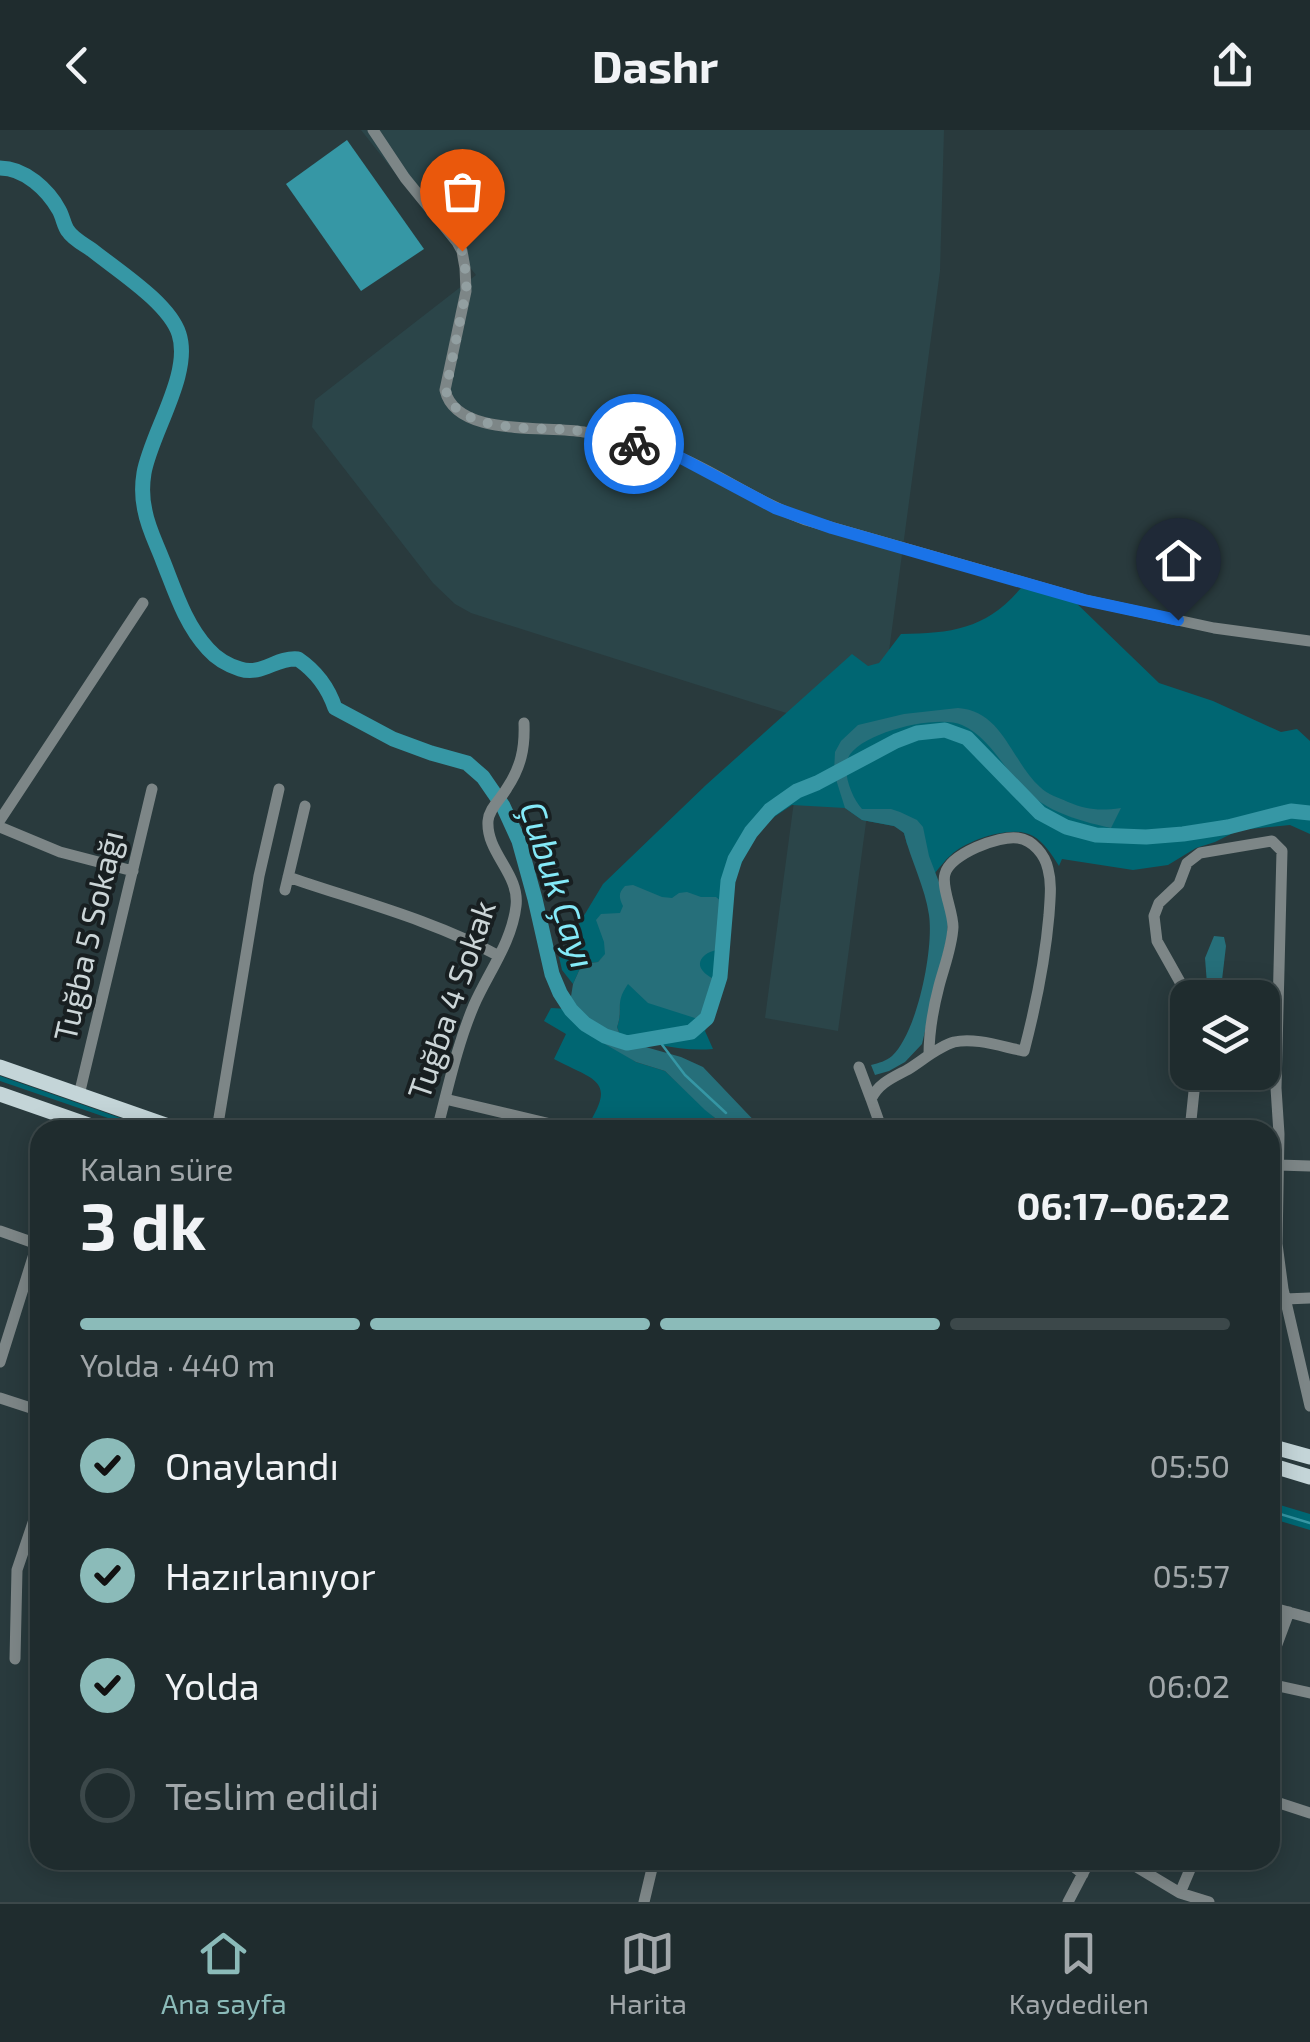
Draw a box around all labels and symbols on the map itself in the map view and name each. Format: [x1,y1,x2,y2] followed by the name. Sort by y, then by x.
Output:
[420,149,505,252] pin
[584,394,684,494] courier
[1136,518,1221,621] pin
[510,796,606,974] water label: Çubuk Çayı
[44,827,130,1045] street label: Tuğba 5 Sokağı
[398,895,502,1104] street label: Tuğba 4 Sokak

